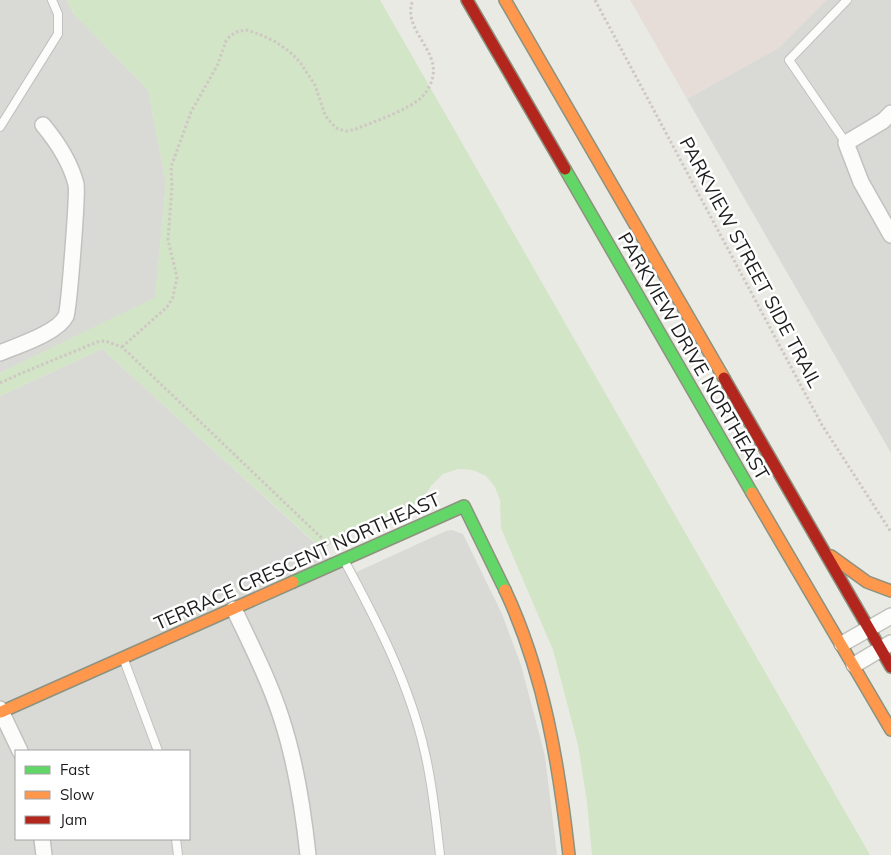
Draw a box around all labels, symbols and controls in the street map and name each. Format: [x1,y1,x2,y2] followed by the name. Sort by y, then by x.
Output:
[675,132,828,392] street label: PARKVIEW STREET SIDE TRAIL
[613,228,775,485] street label: PARKVIEW DRIVE NORTHEAST
[150,487,444,635] street label: TERRACE CRESCENT NORTHEAST
[15,750,190,840] legend
[60,760,90,779] text: Fast
[60,785,94,804] text: Slow
[60,810,87,829] text: Jam

